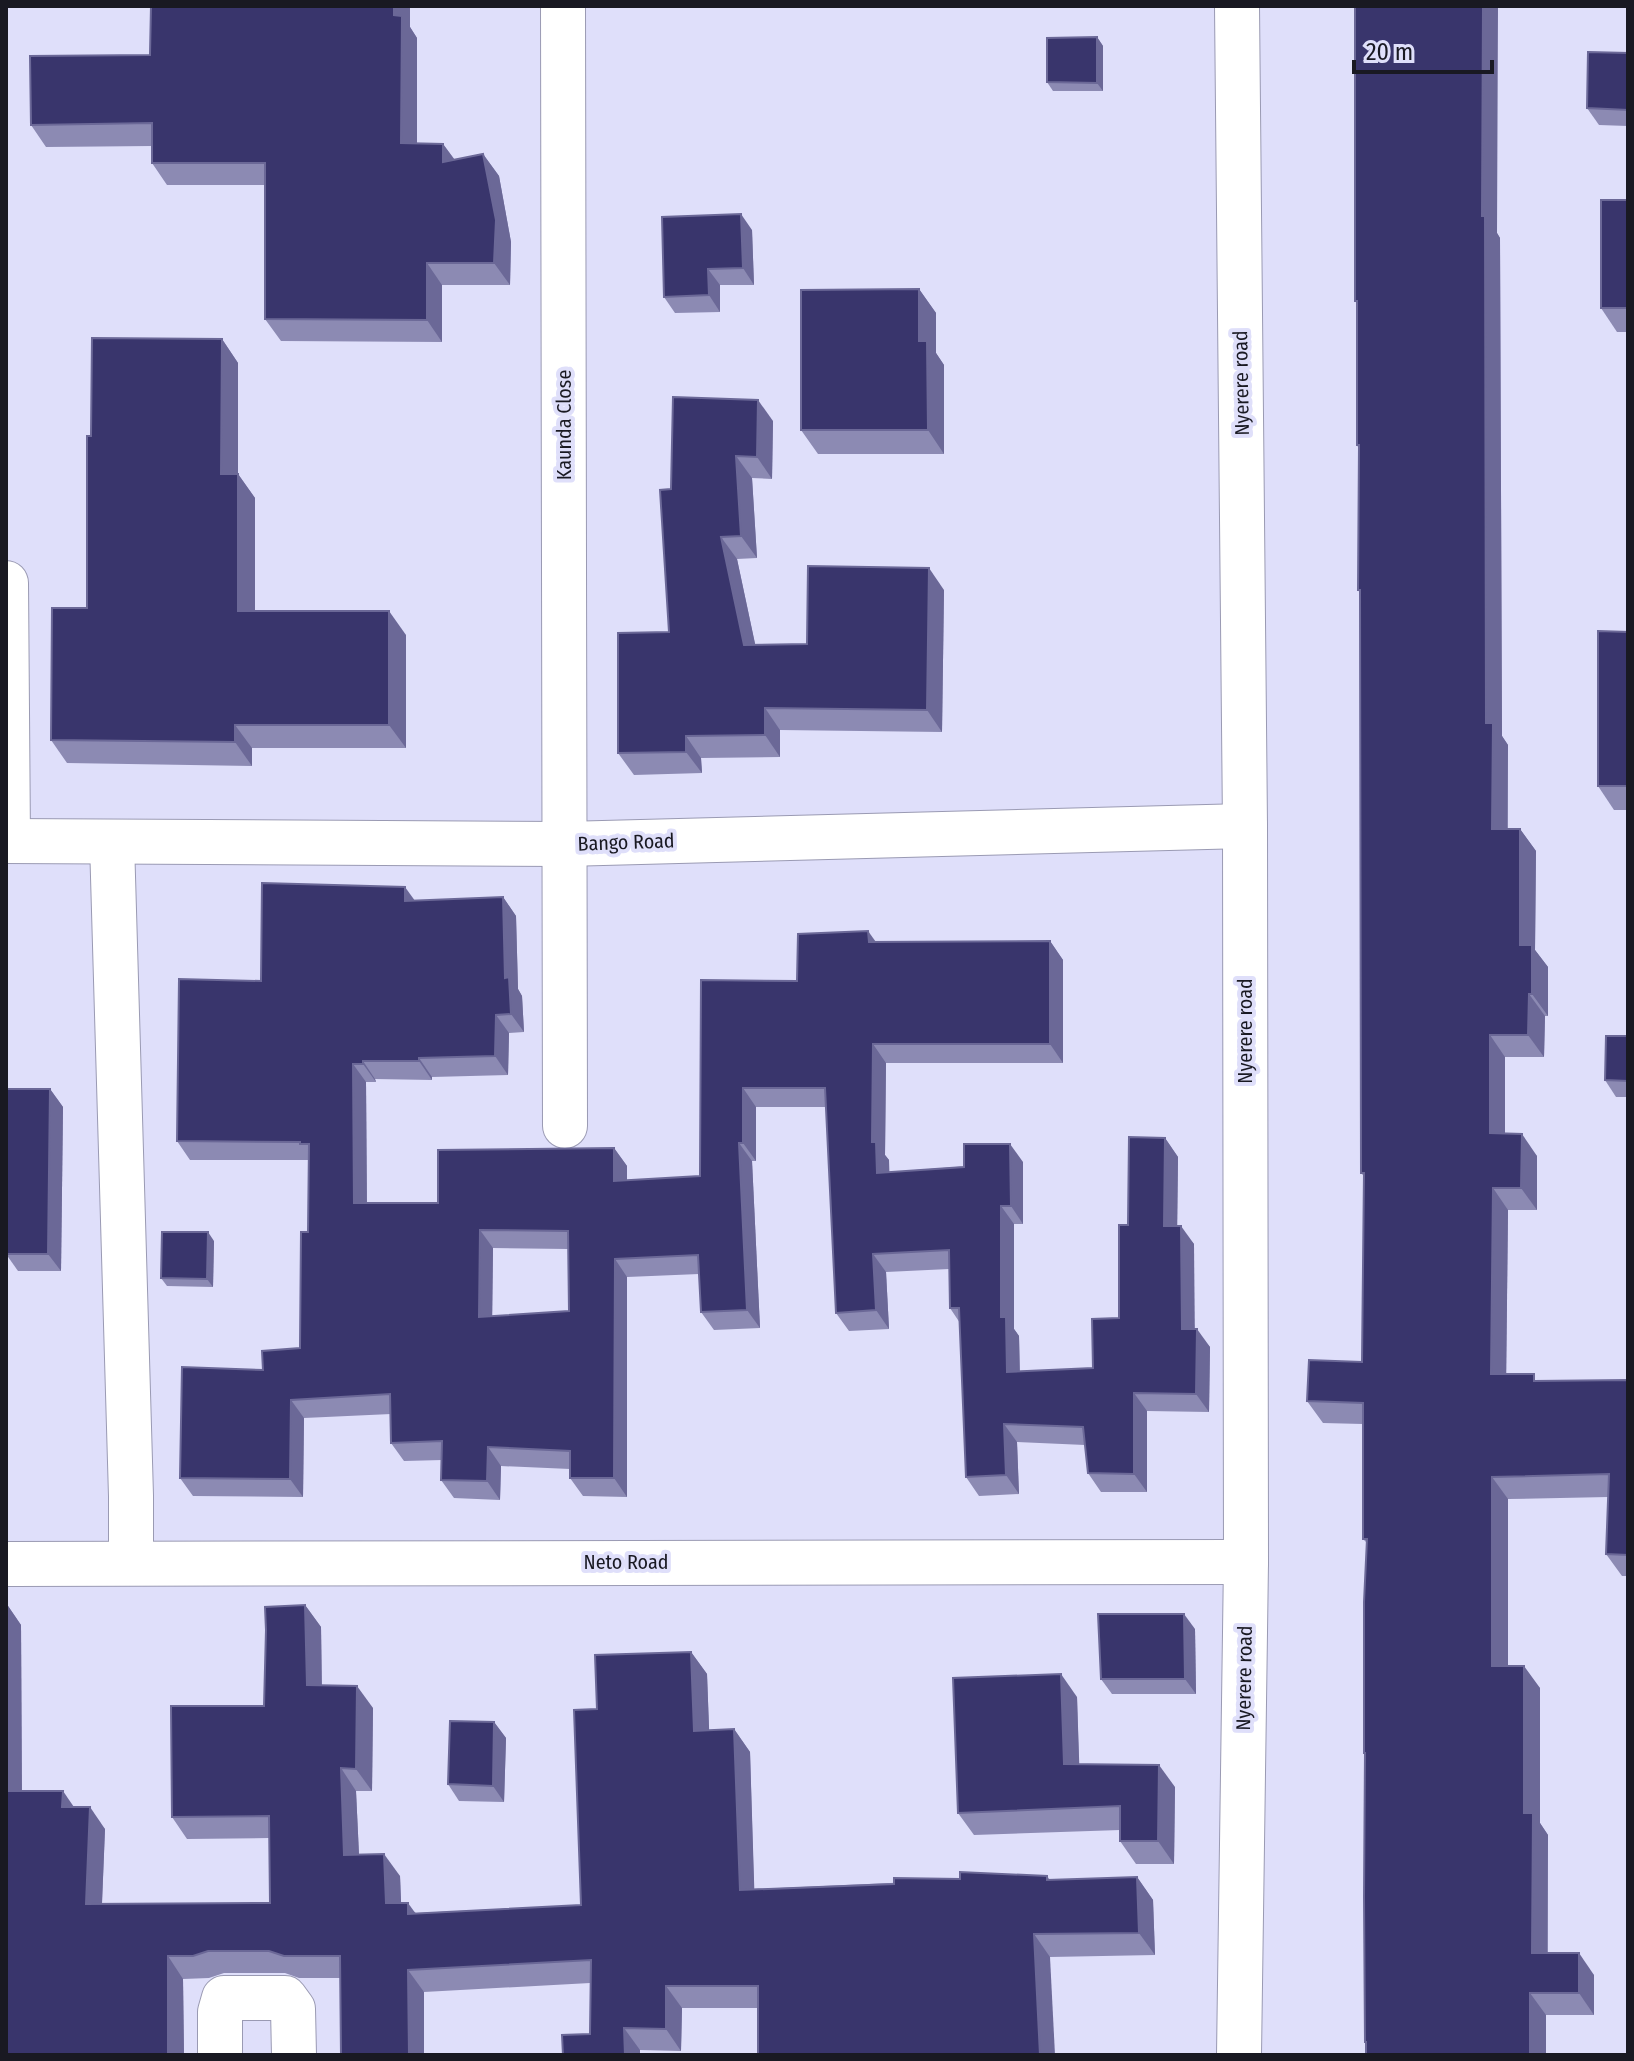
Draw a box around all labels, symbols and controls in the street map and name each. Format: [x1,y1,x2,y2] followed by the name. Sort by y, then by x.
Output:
[1354,24,1492,74] scale bar
[1366,38,1413,66] text: 20 m
[1228,330,1254,436] street label: Nyerere road
[552,370,576,480] street label: Kaunda Close
[577,828,675,856] street label: Bango Road
[1233,978,1257,1084] street label: Nyerere road
[584,1550,668,1574] street label: Neto Road
[1231,1625,1257,1731] street label: Nyerere road

